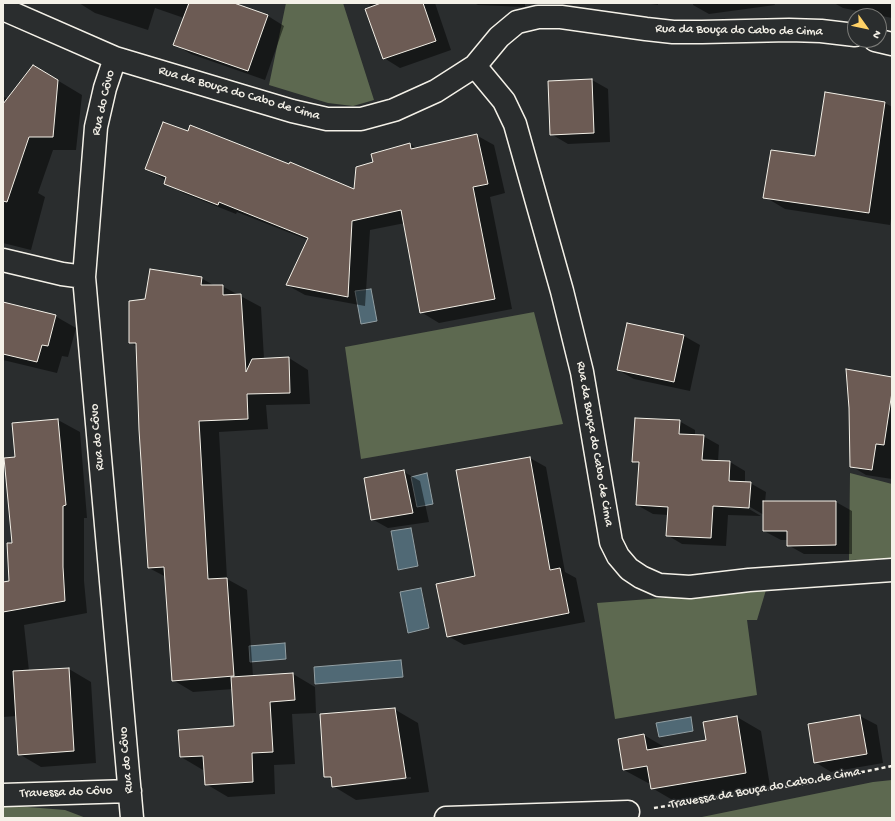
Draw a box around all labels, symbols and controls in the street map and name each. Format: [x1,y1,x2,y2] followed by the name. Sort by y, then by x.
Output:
[847,8,887,48] north arrow
[655,22,823,40] street label: Rua da Bouça do Cabo de Cima
[869,28,883,40] text: N
[156,63,322,125] street label: Rua da Bouça do Cabo de Cima
[89,69,119,137] street label: Rua do Côvo
[572,360,616,528] street label: Rua da Bouça do Cabo de Cima
[87,403,109,471] street label: Rua do Côvo
[116,726,138,794] street label: Rua do Côvo
[668,765,862,813] street label: Travessa da Bouça do Cabo de Cima
[19,784,113,802] street label: Travessa do Côvo

